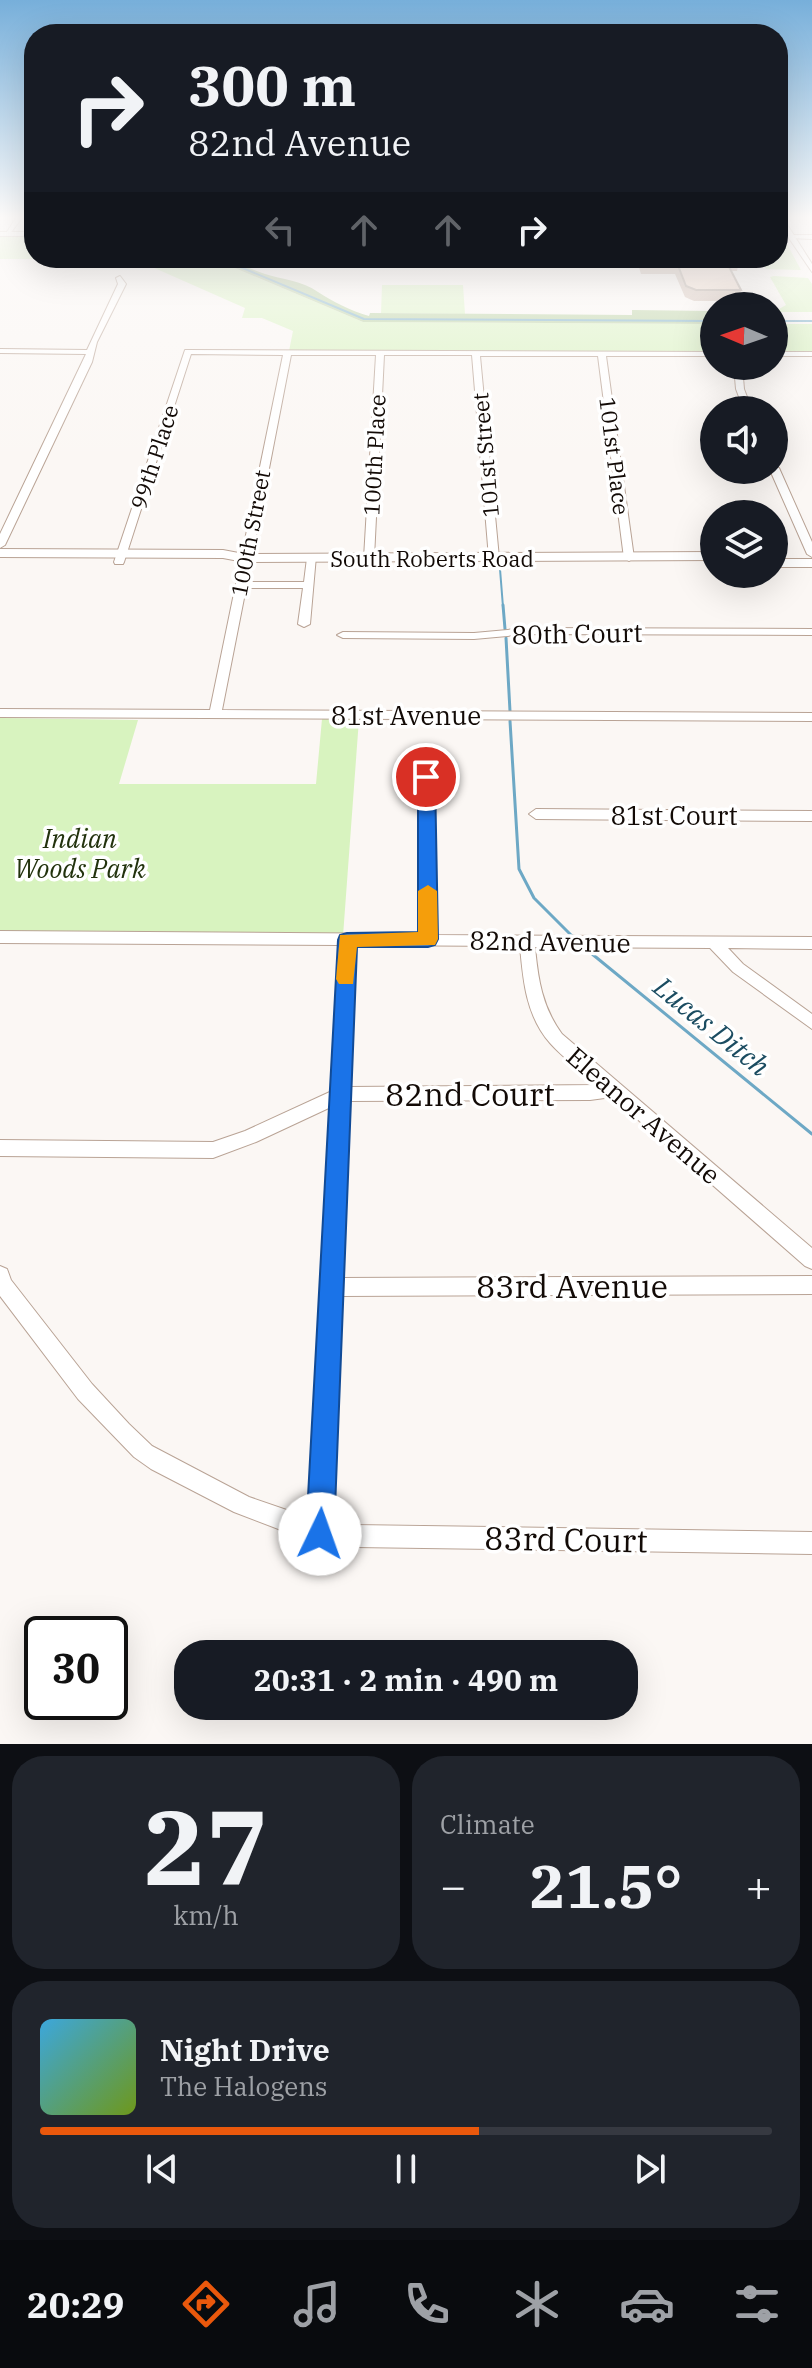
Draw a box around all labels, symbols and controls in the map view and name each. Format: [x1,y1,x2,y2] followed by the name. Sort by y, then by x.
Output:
[188,49,356,121] text: 300 m
[56,56,160,160] icon: right
[188,119,411,166] text: 82nd Avenue
[258,208,302,252] icon: left
[342,208,386,252] icon: ahead
[426,208,470,252] icon: ahead
[510,208,554,252] icon: right
[700,292,788,380] north arrow
[700,292,788,588] map controls
[465,391,505,518] street label: 101st Street
[356,394,392,516] street label: 100th Place
[593,396,637,516] street label: 101st Place
[700,396,788,484] button: sound
[123,401,185,513] street label: 99th Place
[224,467,276,599] street label: 100th Street
[700,500,788,588] button: layers
[330,544,534,573] street label: South Roberts Road
[511,615,643,651] street label: 80th Court
[331,698,481,732] street label: 81st Avenue
[392,743,460,811] pin
[404,755,448,799] icon: arrive
[610,798,738,832] street label: 81st Court
[14,821,146,885] park label: Indian Woods Park
[469,923,631,959] street label: 82nd Avenue
[646,967,778,1084] water label: Lucas Ditch
[560,1039,728,1191] street label: Eleanor Avenue
[385,1073,555,1115] street label: 82nd Court
[476,1265,668,1307] street label: 83rd Avenue
[278,1492,362,1576] position arrow
[484,1517,648,1561] street label: 83rd Court
[24,1616,128,1720] speed limit sign: 30
[254,1660,558,1699] text: 20:31 · 2 min · 490 m
[144,1778,268,1914] text: 27
[440,1807,535,1841] text: Climate
[529,1846,683,1925] text: 21.5°
[440,1857,466,1914] text: −
[746,1857,772,1914] text: +
[173,1898,239,1932] text: km/h
[160,2030,330,2069] text: Night Drive
[160,2069,328,2103] text: The Halogens
[140,2147,184,2191] icon: previous
[384,2147,428,2191] icon: pause
[628,2147,672,2191] icon: next
[178,2276,234,2332] icon: directions
[289,2276,345,2332] icon: music
[399,2276,455,2332] icon: phone
[509,2276,565,2332] icon: climate
[619,2276,675,2332] icon: car
[729,2276,785,2332] icon: filters
[27,2281,124,2328] text: 20:29

